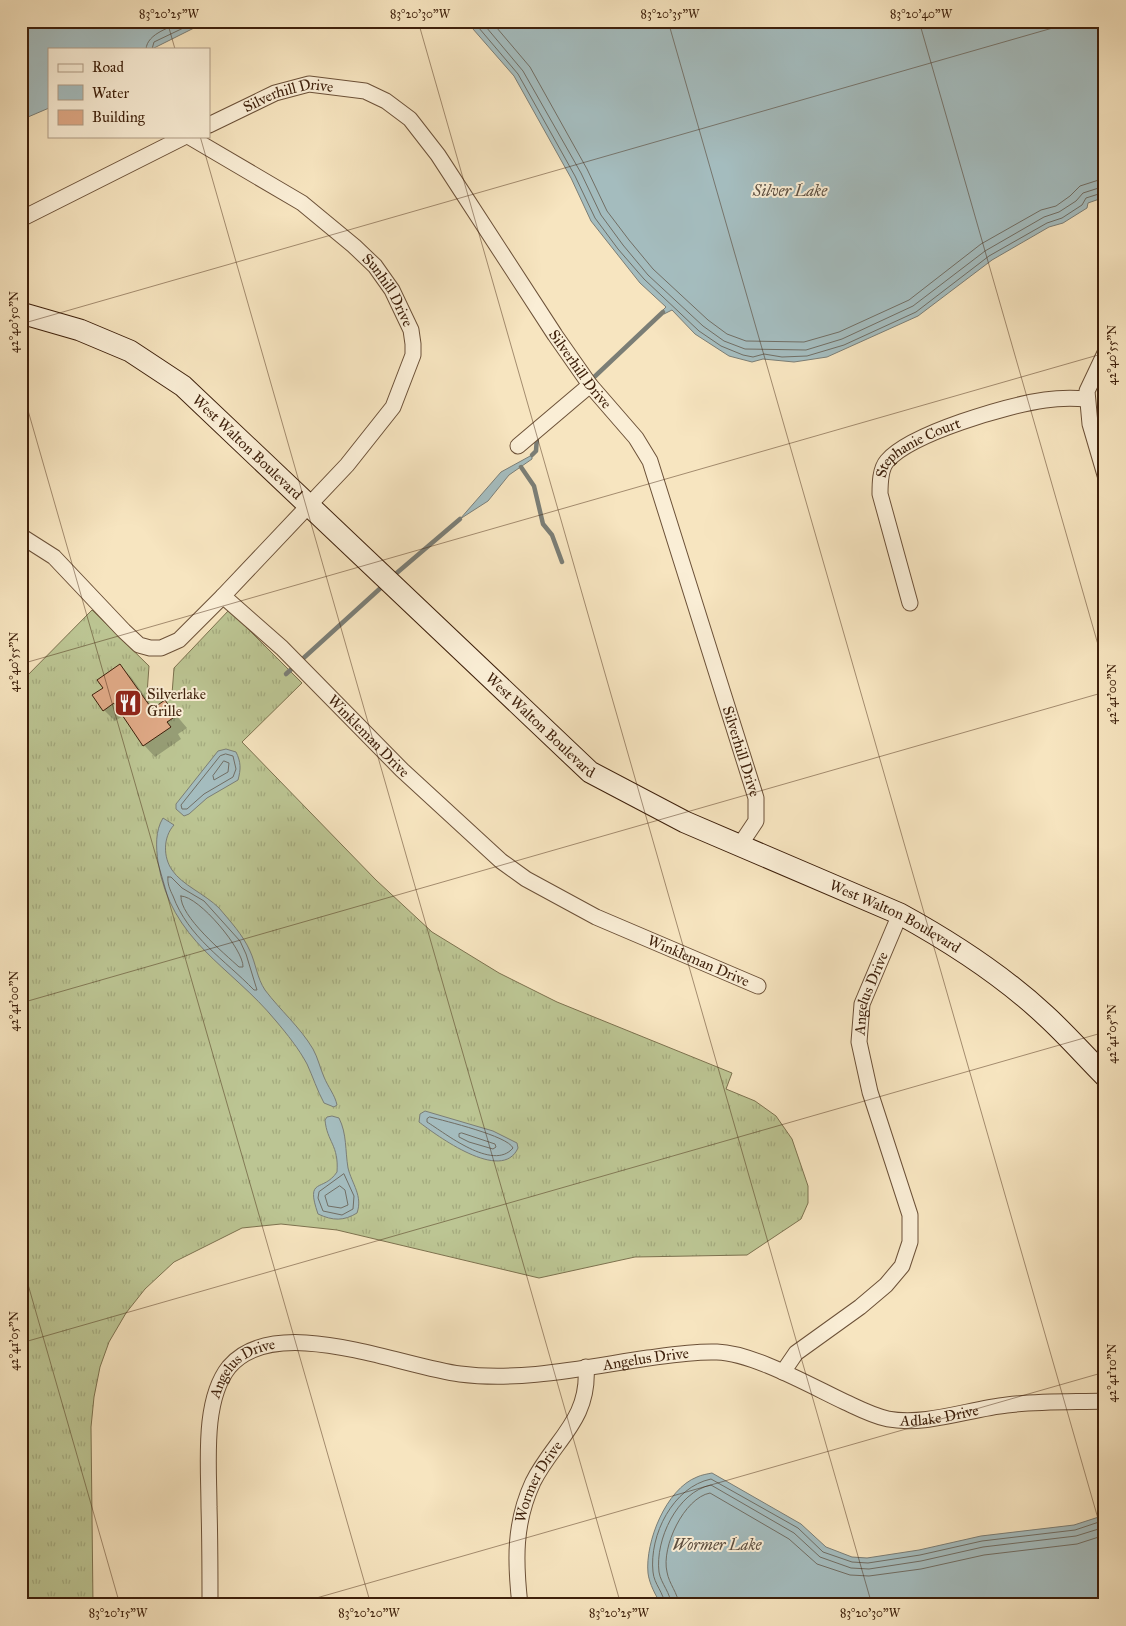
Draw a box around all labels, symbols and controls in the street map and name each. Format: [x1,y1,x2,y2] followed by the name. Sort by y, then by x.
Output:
[139,7,200,21] text: 83°20'25"W
[390,7,451,21] text: 83°20'30"W
[641,7,700,21] text: 83°20'35"W
[890,7,953,21] text: 83°20'40"W
[48,48,210,138] legend
[92,58,124,76] text: Road
[240,75,334,116] street label: Silverhill Drive
[92,84,129,102] text: Water
[92,108,146,126] text: Building
[752,181,828,200] water label: Silver Lake
[358,250,417,330] street label: Sunhill Drive
[7,291,21,353] text: 42°40'50"N
[1105,325,1119,385] text: 42°40'55"N
[545,326,615,412] street label: Silverhill Drive
[189,391,306,504] street label: West Walton Boulevard
[872,414,963,479] street label: Stephanie Court
[7,632,21,692] text: 42°40'55"N
[1105,663,1119,725] text: 42°41'00"N
[482,669,598,782] street label: West Walton Boulevard
[147,685,206,720] place label: Silverlake Grille
[113,688,143,718] restaurant icon: Silverlake Grille
[324,691,413,781] street label: Winkleman Drive
[719,704,764,799] street label: Silverhill Drive
[827,876,965,957] street label: West Walton Boulevard
[645,931,752,990] street label: Winkleman Drive
[850,949,892,1037] street label: Angelus Drive
[7,970,21,1032] text: 42°41'00"N
[1105,1004,1119,1064] text: 42°41'05"N
[7,1311,21,1371] text: 42°41'05"N
[205,1335,276,1401] street label: Angelus Drive
[600,1344,690,1374] street label: Angelus Drive
[1105,1344,1119,1402] text: 42°41'10"N
[899,1401,980,1430] street label: Adlake Drive
[511,1437,566,1524] street label: Wormer Drive
[672,1535,763,1554] water label: Wormer Lake
[89,1606,148,1620] text: 83°20'15"W
[338,1606,400,1620] text: 83°20'20"W
[589,1606,650,1620] text: 83°20'25"W
[840,1606,901,1620] text: 83°20'30"W

